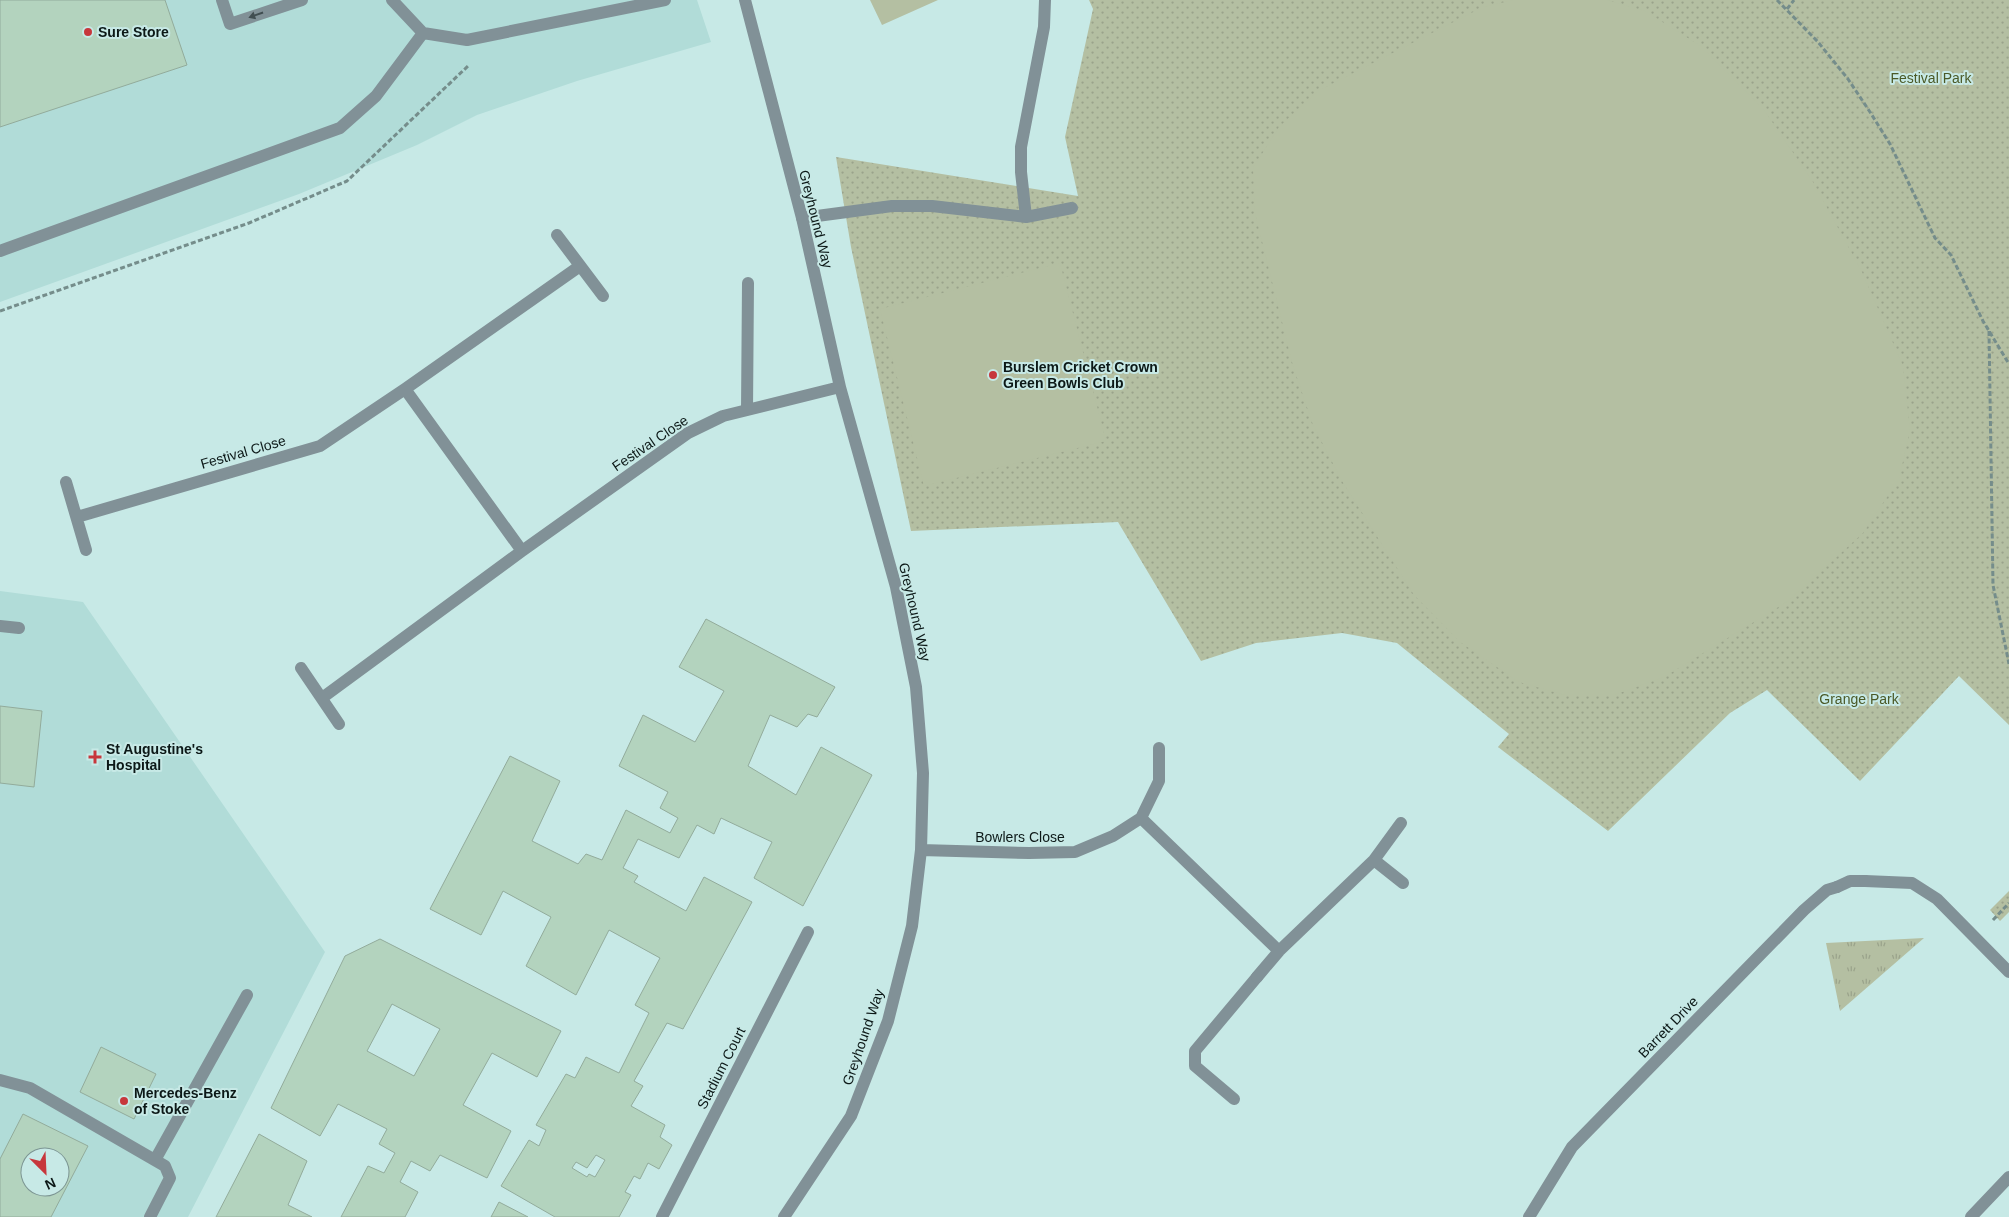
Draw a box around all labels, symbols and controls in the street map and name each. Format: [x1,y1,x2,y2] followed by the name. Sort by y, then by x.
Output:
[249,12,264,20] one-way arrow
[98,24,169,40] place label: Sure Store
[82,26,94,38] marker: Sure Store
[1891,70,1972,86] park label: Festival Park
[796,168,836,270] street label: Greyhound Way
[1003,359,1158,391] place label: Burslem Cricket Crown Green Bowls Club
[987,369,999,381] marker: Burslem Cricket Crown Green Bowls Club
[609,412,691,474] street label: Festival Close
[199,432,288,472] street label: Festival Close
[896,561,934,663] street label: Greyhound Way
[1819,691,1900,707] park label: Grange Park
[106,741,203,773] place label: St Augustine's Hospital
[88,750,102,764] marker: St Augustine's Hospital
[975,829,1065,845] street label: Bowlers Close
[839,987,887,1087] street label: Greyhound Way
[1635,993,1701,1061] street label: Barrett Drive
[694,1024,748,1111] street label: Stadium Court
[134,1085,237,1117] place label: Mercedes-Benz of Stoke
[118,1095,130,1107] marker: Mercedes-Benz of Stoke
[20,1147,70,1197] north arrow
[42,1175,58,1193] text: N

